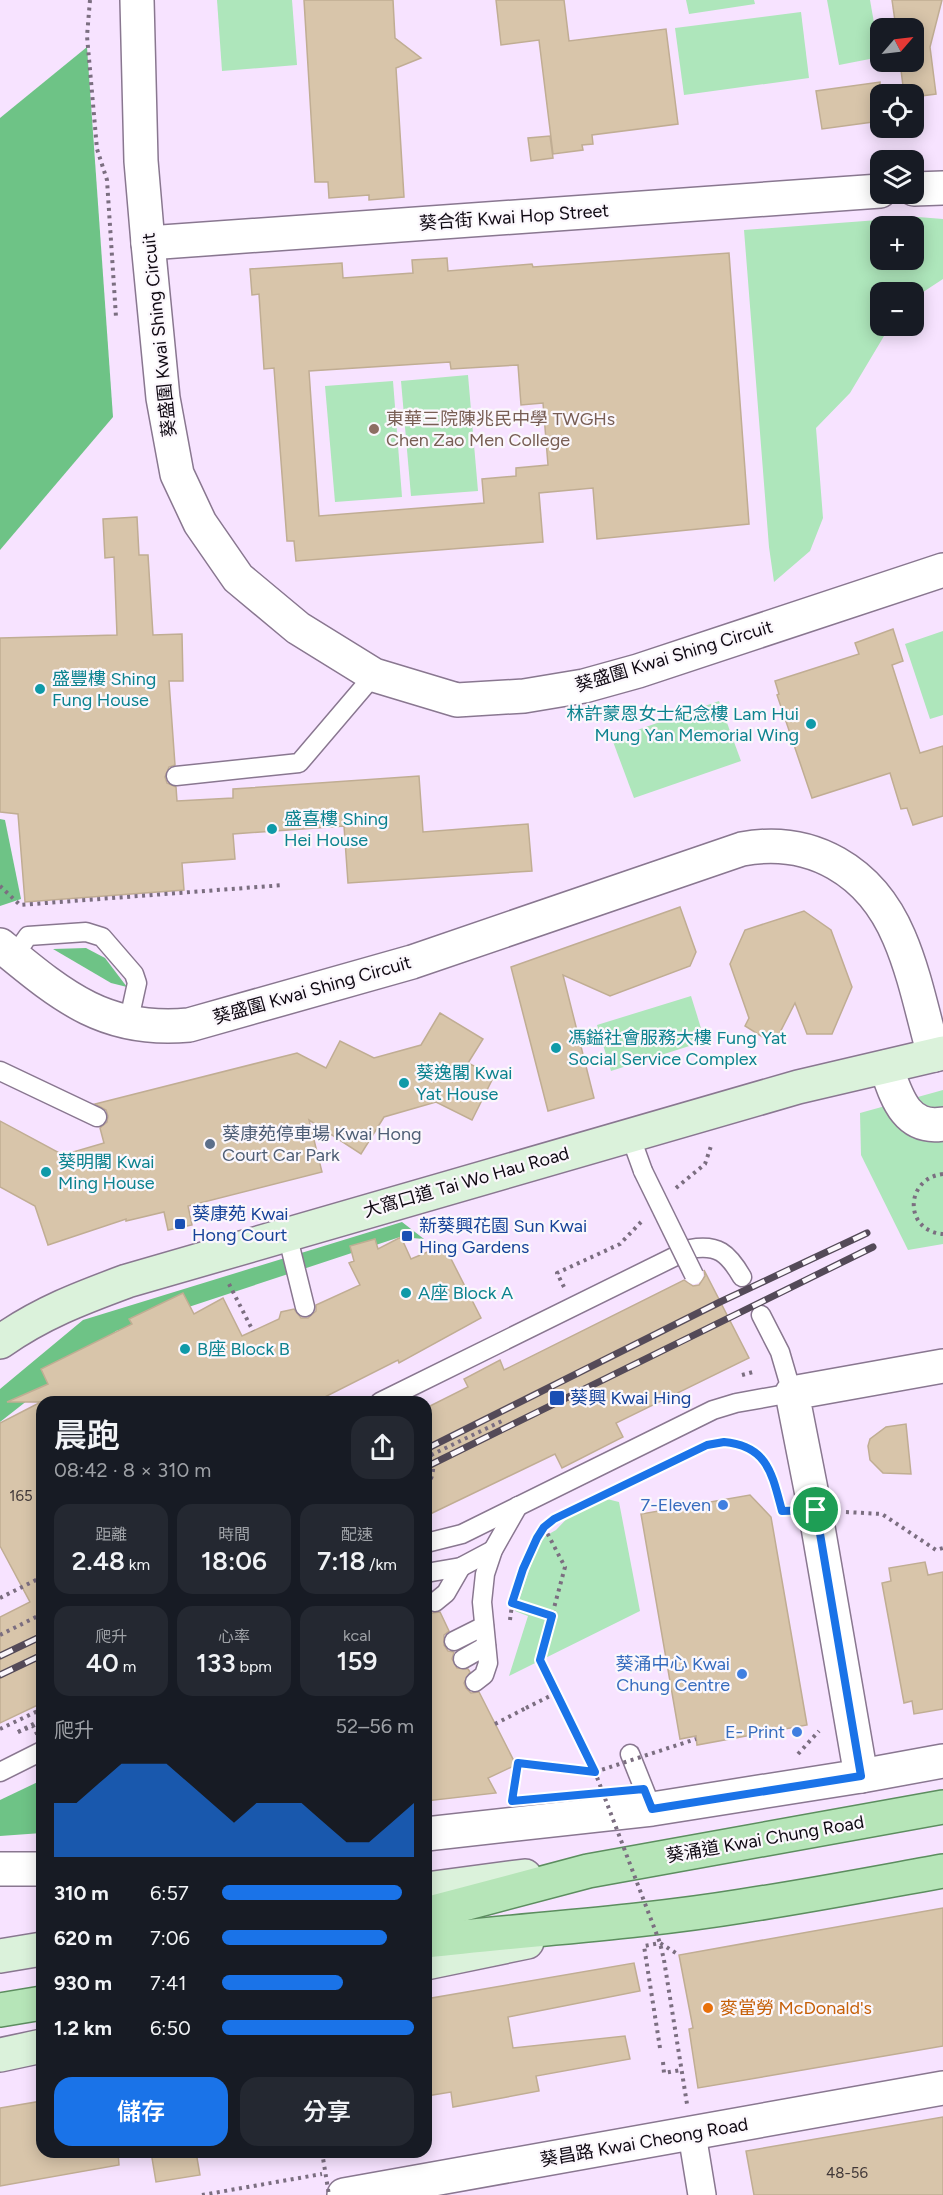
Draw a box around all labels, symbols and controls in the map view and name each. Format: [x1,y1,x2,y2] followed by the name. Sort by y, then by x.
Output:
[870,18,924,72] north arrow
[870,18,924,336] map controls
[870,84,924,138] button: locate
[870,150,924,204] button: layers
[418,199,610,235] street label: 葵合街 Kwai Hop Street
[870,216,924,270] button: +
[137,232,181,438] street label: 葵盛圍 Kwai Shing Circuit
[870,282,924,336] button: −
[386,408,615,451] place label: 東華三院陳兆民中學 TWGHs Chen Zao Men College
[367,422,381,436] marker: 東華三院陳兆民中學 TWGHs Chen Zao Men College
[573,615,776,697] street label: 葵盛圍 Kwai Shing Circuit
[52,668,156,711] place label: 盛豐樓 Shing Fung House
[33,682,47,696] marker: 盛豐樓 Shing Fung House
[567,703,799,746] place label: 林許蒙恩女士紀念樓 Lam Hui Mung Yan Memorial Wing
[804,717,818,731] marker: 林許蒙恩女士紀念樓 Lam Hui Mung Yan Memorial Wing
[284,808,388,851] place label: 盛喜樓 Shing Hei House
[265,822,279,836] marker: 盛喜樓 Shing Hei House
[210,951,414,1029] street label: 葵盛圍 Kwai Shing Circuit
[568,1027,787,1070] place label: 馮鎰社會服務大樓 Fung Yat Social Service Complex
[549,1041,563,1055] marker: 馮鎰社會服務大樓 Fung Yat Social Service Complex
[416,1062,513,1105] place label: 葵逸閣 Kwai Yat House
[397,1076,411,1090] marker: 葵逸閣 Kwai Yat House
[222,1123,422,1166] place label: 葵康苑停車場 Kwai Hong Court Car Park
[203,1137,217,1151] marker: 葵康苑停車場 Kwai Hong Court Car Park
[361,1142,571,1222] street label: 大窩口道 Tai Wo Hau Road
[58,1151,155,1194] place label: 葵明閣 Kwai Ming House
[39,1165,53,1179] marker: 葵明閣 Kwai Ming House
[192,1203,289,1246] place label: 葵康苑 Kwai Hong Court
[419,1215,587,1258] place label: 新葵興花園 Sun Kwai Hing Gardens
[173,1217,187,1231] marker: 葵康苑 Kwai Hong Court
[400,1229,414,1243] marker: 新葵興花園 Sun Kwai Hing Gardens
[418,1282,513,1304] place label: A座 Block A
[399,1286,413,1300] marker: A座 Block A
[197,1338,290,1360] place label: B座 Block B
[178,1342,192,1356] marker: B座 Block B
[570,1387,691,1409] place label: 葵興 Kwai Hing
[548,1389,566,1407] marker: 葵興 Kwai Hing
[54,1416,120,1455] text: 晨跑
[351,1416,414,1479] button: share
[54,1458,211,1482] text: 08:42 · 8 × 310 m
[790,1484,841,1535] pin
[9,1487,33,1505] house number: 165
[799,1493,832,1526] icon: arrive
[641,1494,711,1516] place label: 7-Eleven
[716,1498,730,1512] marker: 7-Eleven
[95,1525,127,1544] text: 距離
[218,1525,250,1544] text: 時間
[341,1525,373,1544] text: 配速
[72,1545,125,1577] text: 2.48
[201,1545,267,1577] text: 18:06
[317,1545,365,1577] text: 7:18
[125,1555,150,1574] text: km
[365,1555,397,1574] text: /km
[343,1626,371,1645] text: kcal
[95,1627,127,1646] text: 爬升
[218,1627,250,1646] text: 心率
[337,1645,377,1677] text: 159
[86,1647,119,1679] text: 40
[196,1647,236,1679] text: 133
[615,1653,730,1696] place label: 葵涌中心 Kwai Chung Centre
[119,1657,136,1676] text: m
[236,1657,272,1676] text: bpm
[735,1667,749,1681] marker: 葵涌中心 Kwai Chung Centre
[336,1714,414,1738] text: 52–56 m
[54,1718,94,1742] text: 爬升
[725,1721,785,1743] place label: E- Print
[790,1725,804,1739] marker: E- Print
[664,1811,866,1867] street label: 葵涌道 Kwai Chung Road
[54,1881,109,1905] text: 310 m
[150,1881,189,1905] text: 6:57
[54,1926,112,1950] text: 620 m
[150,1926,190,1950] text: 7:06
[54,1971,112,1995] text: 930 m
[150,1971,186,1995] text: 7:41
[720,1997,872,2019] place label: 麥當勞 McDonald's
[701,2001,715,2015] marker: 麥當勞 McDonald's
[54,2016,112,2040] text: 1.2 km
[150,2016,191,2040] text: 6:50
[54,2077,228,2146] button: 儲存
[240,2077,414,2146] button: 分享
[538,2113,750,2171] street label: 葵昌路 Kwai Cheong Road
[826,2164,868,2182] house number: 48-56

